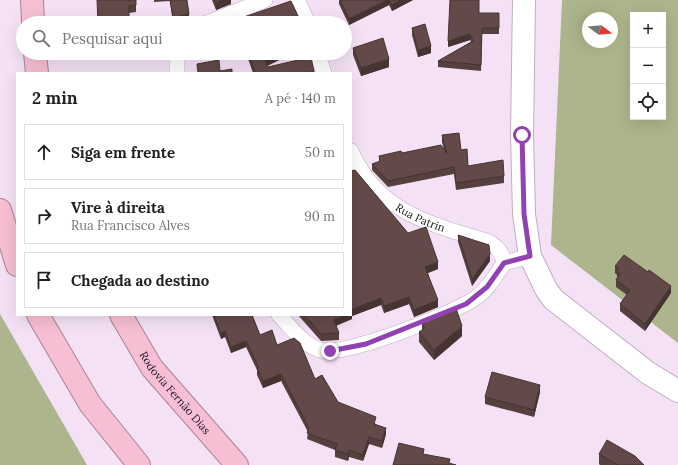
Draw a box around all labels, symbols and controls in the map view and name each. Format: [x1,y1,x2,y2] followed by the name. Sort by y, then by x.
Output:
[582,12,618,48] north arrow
[630,12,666,120] map controls
[630,12,666,48] button: +
[16,16,352,60] search box
[30,27,52,49] icon: search
[62,29,162,48] text: Pesquisar aqui
[630,48,666,84] button: −
[630,84,666,120] button: locate
[32,87,78,109] text: 2 min
[265,90,336,107] text: A pé · 140 m
[513,126,531,144] route start
[33,141,55,163] icon: ahead
[71,143,175,162] text: Siga em frente
[305,144,335,161] text: 50 m
[71,198,165,217] text: Vire à direita
[393,200,447,235] street label: Rua Patrin
[33,205,55,227] icon: right
[304,208,335,225] text: 90 m
[71,217,190,234] text: Rua Francisco Alves
[33,269,55,291] icon: arrive
[71,271,209,290] text: Chegada ao destino
[321,342,339,360] route end
[137,349,214,437] street label: Rodovia Fernão Dias

